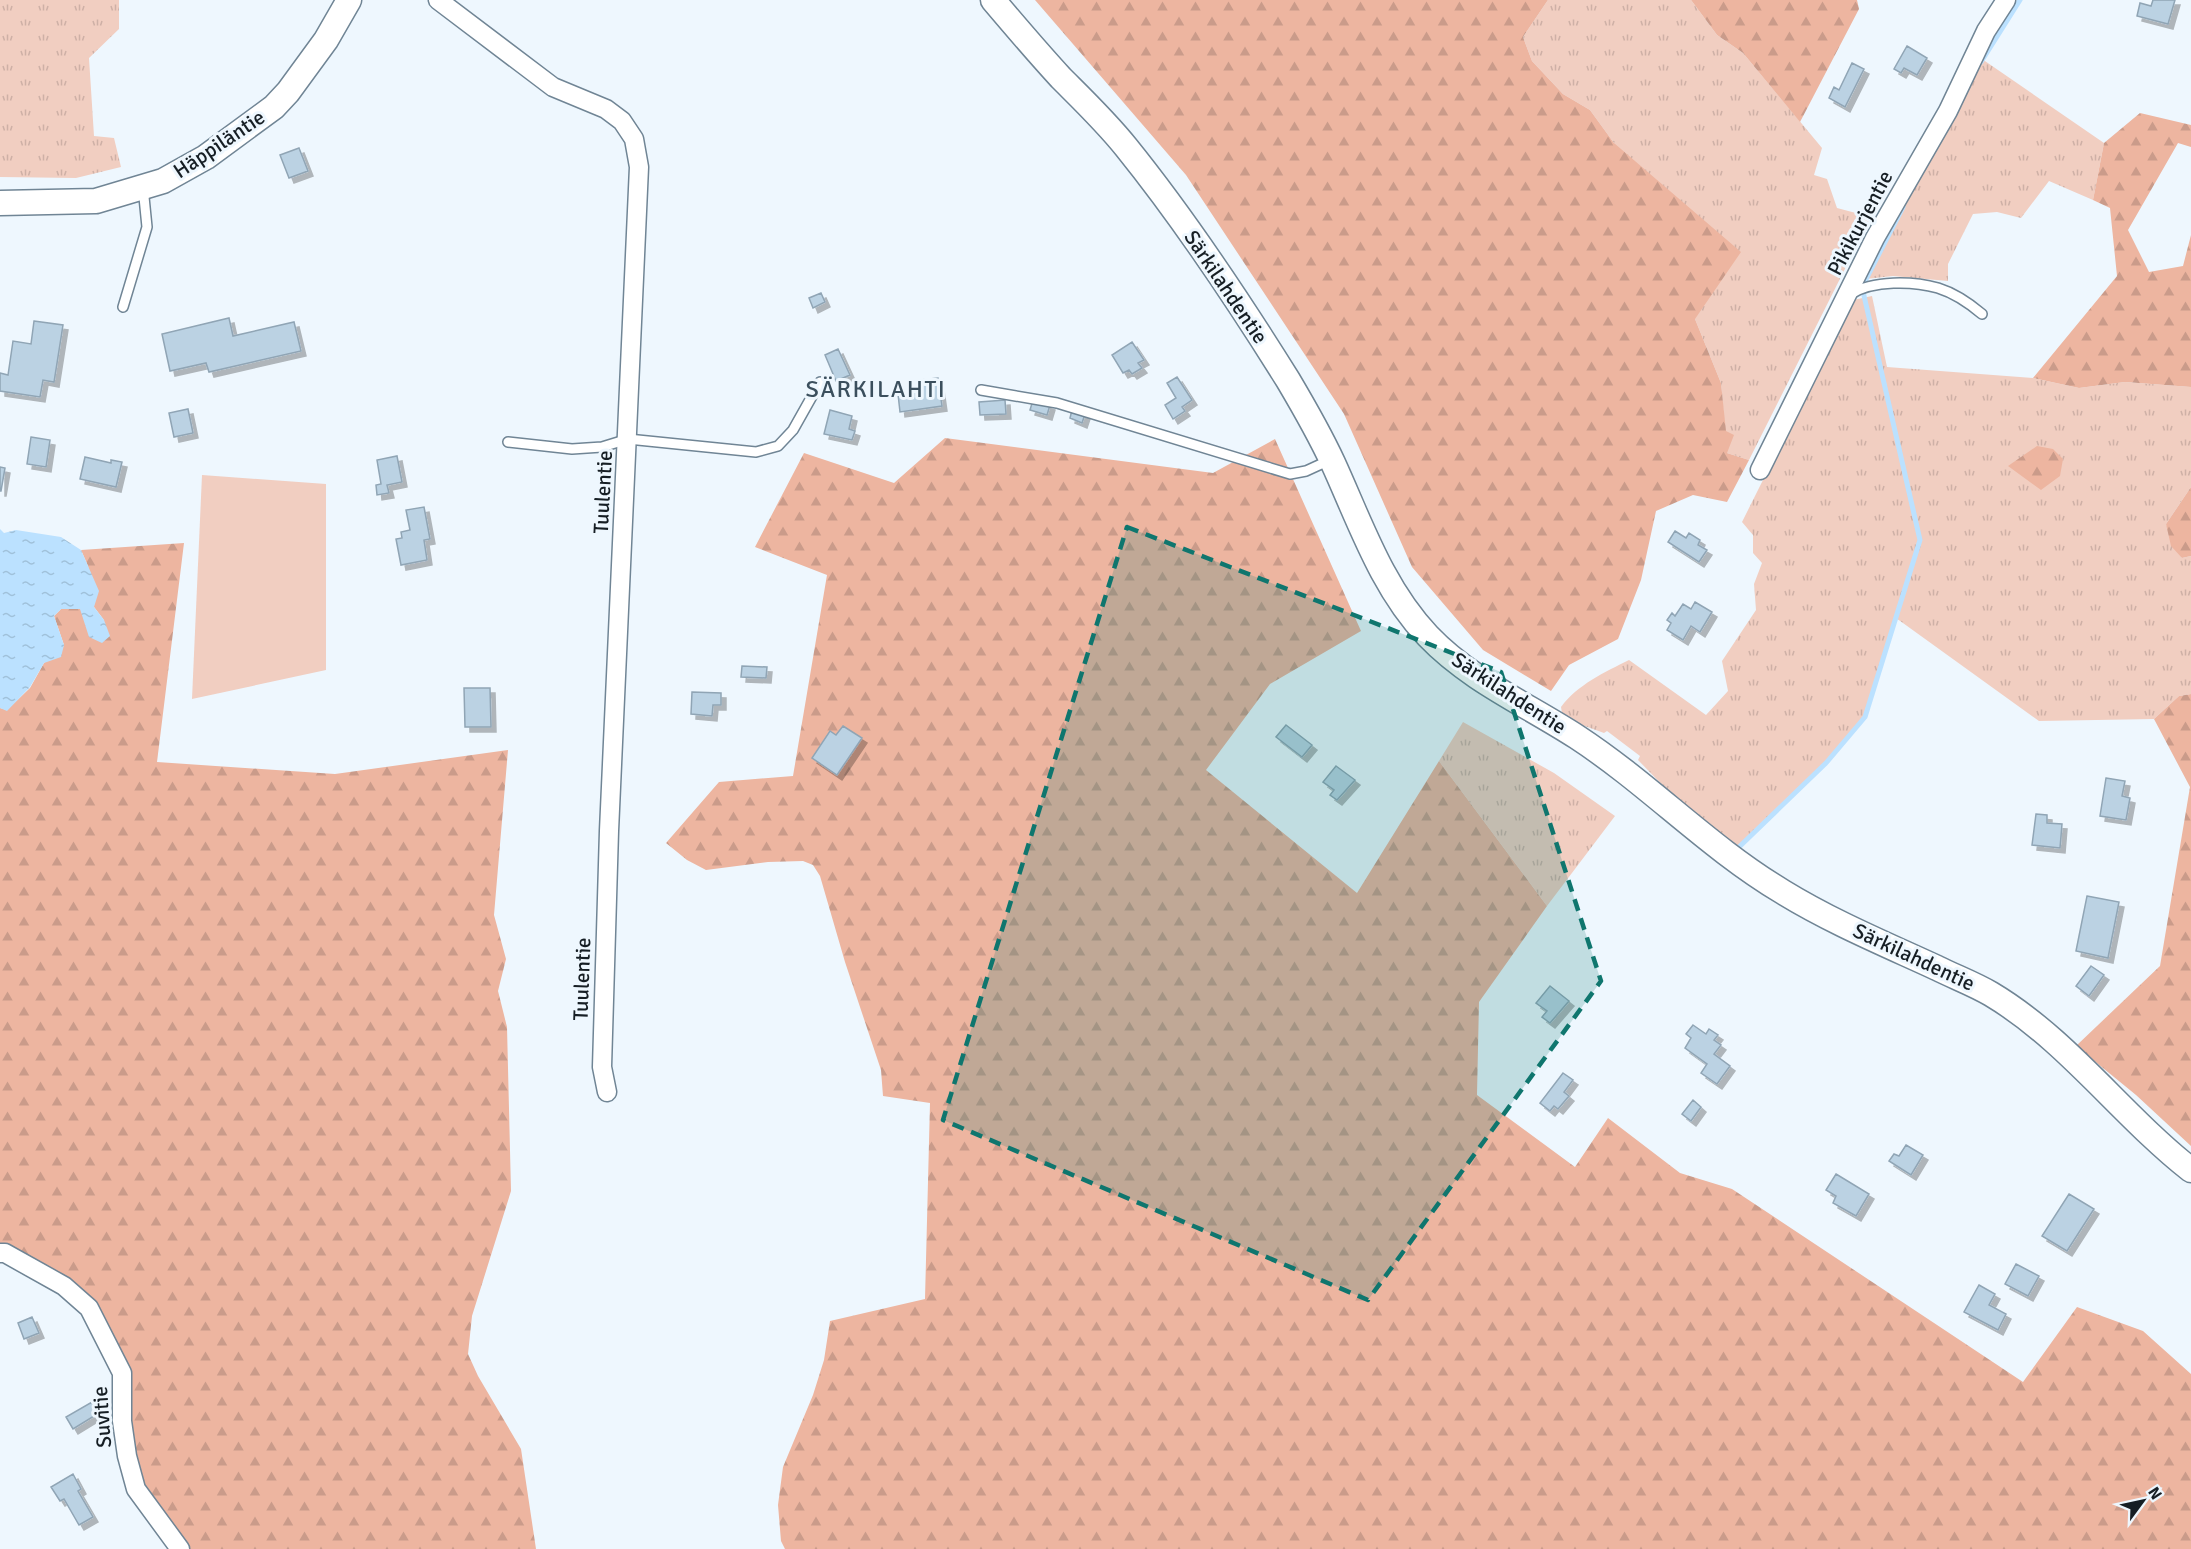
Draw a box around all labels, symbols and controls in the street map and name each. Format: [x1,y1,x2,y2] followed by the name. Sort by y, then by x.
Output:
[168,104,270,184] street label: Häppiläntie
[1822,166,1898,280] street label: Pikikurjentie
[1179,225,1273,349] street label: Särkilahdentie
[806,374,946,404] district label: SÄRKILAHTI
[588,450,618,534] street label: Tuulentie
[1447,646,1571,740] street label: Särkilahdentie
[1849,917,1979,997] street label: Särkilahdentie
[568,937,596,1021] street label: Tuulentie
[87,1385,117,1449] street label: Suvitie
[2113,1471,2173,1531] north arrow
[2143,1483,2166,1503] text: N

